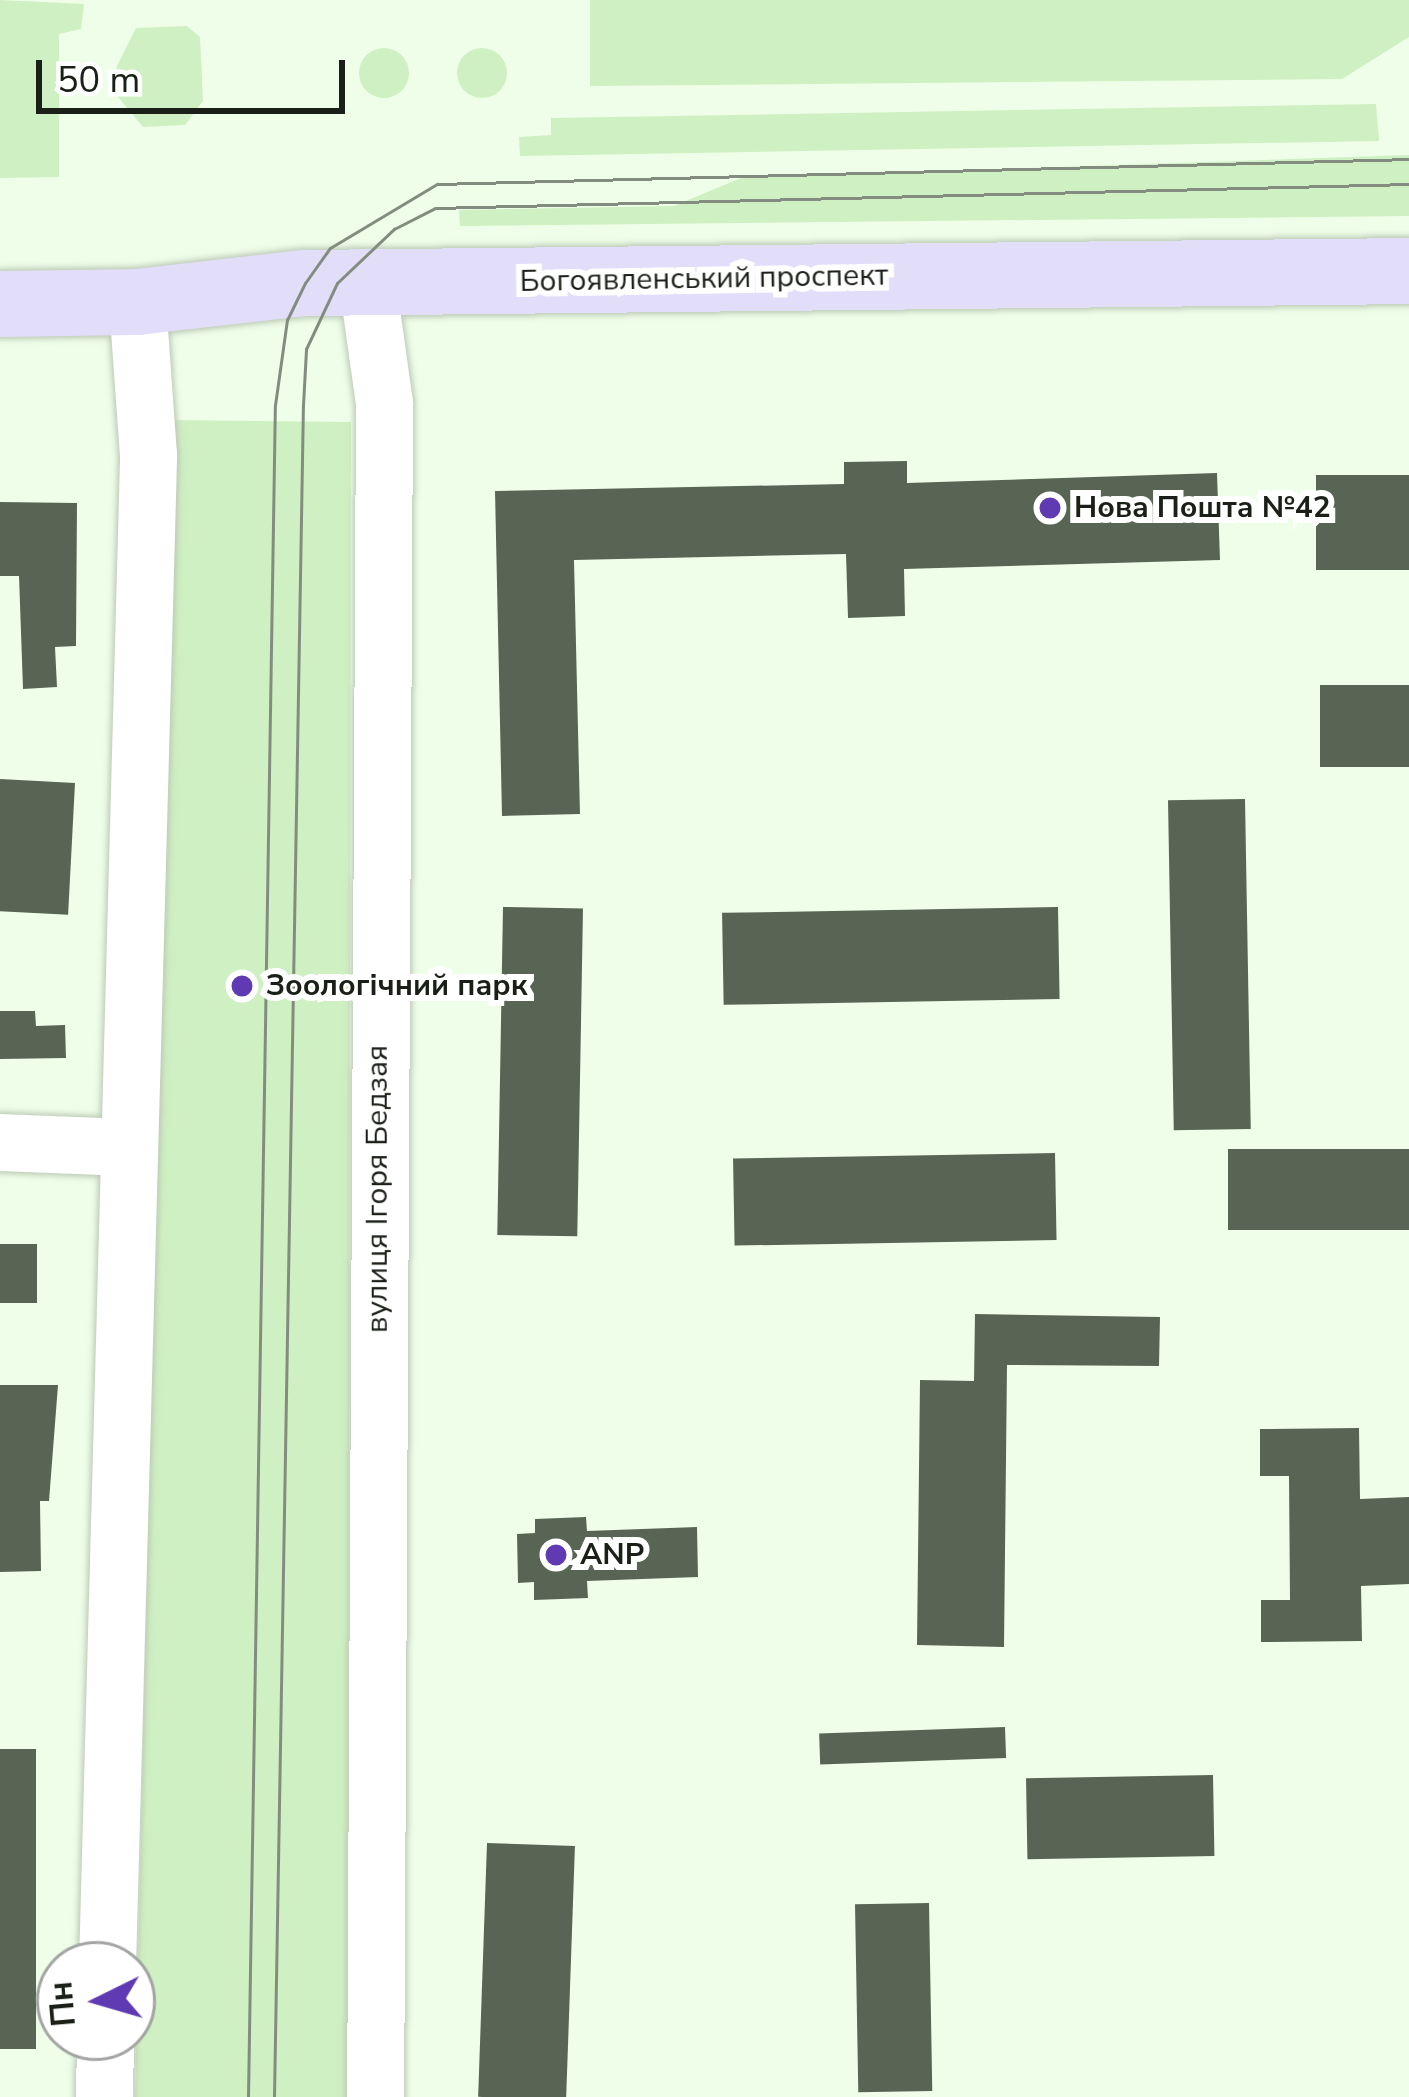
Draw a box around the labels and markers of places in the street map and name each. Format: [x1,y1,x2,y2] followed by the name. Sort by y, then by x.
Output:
[1074,490,1331,526] place label: Нова Пошта №42
[1037,495,1063,521] marker: Нова Пошта №42
[266,968,527,1004] place label: Зоологічний парк
[229,973,255,999] marker: Зоологічний парк
[580,1537,644,1573] place label: ANP
[543,1542,569,1568] marker: ANP

